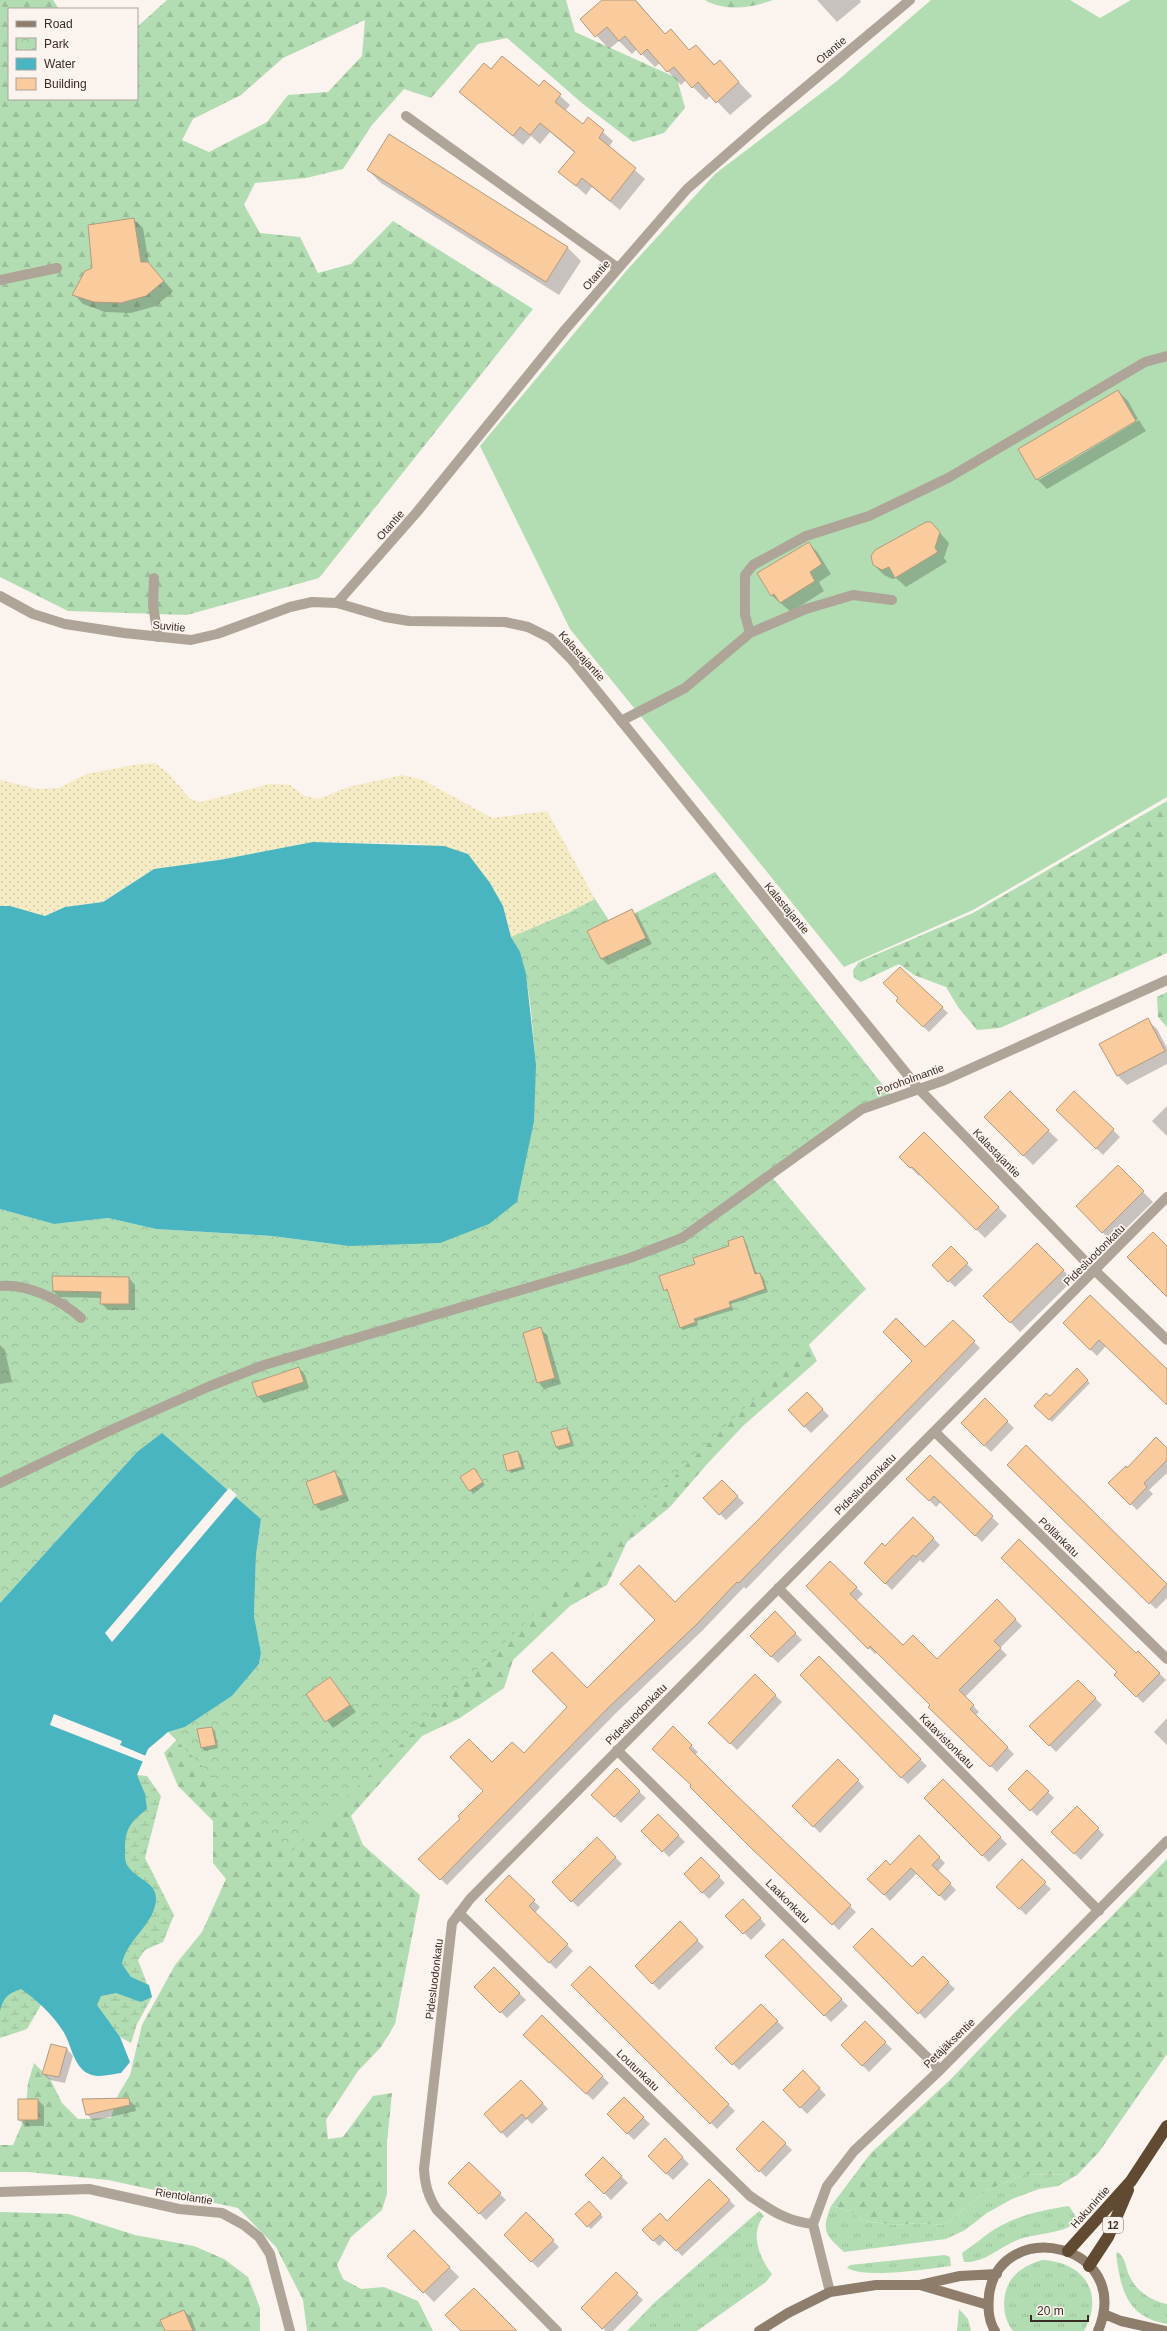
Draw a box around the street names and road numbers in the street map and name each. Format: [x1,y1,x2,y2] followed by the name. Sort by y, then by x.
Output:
[814,34,848,66] street label: Otantie
[580,258,612,292] street label: Otantie
[374,508,406,542] street label: Otantie
[152,619,186,633] street label: Suvitie
[556,629,608,683] street label: Kalastajantie
[762,880,812,936] street label: Kalastajantie
[875,1061,945,1097] street label: Poroholmantie
[971,1126,1023,1180] street label: Kalastajantie
[1061,1222,1127,1288] street label: Pidesluodonkatu
[832,1451,898,1517] street label: Pidesluodonkatu
[1036,1515,1082,1559] street label: Pöllänkatu
[603,1681,669,1747] street label: Pidesluodonkatu
[917,1711,977,1771] street label: Katavistonkatu
[764,1877,812,1925] street label: Laakonkatu
[423,1938,445,2020] street label: Pidesluodonkatu
[921,2016,977,2070] street label: Petäjäksentie
[614,2047,662,2093] street label: Loutunkatu
[1068,2184,1112,2230] street label: Hakunintie
[154,2186,214,2206] street label: Rientolantie
[1103,2217,1123,2233] road number: 12

